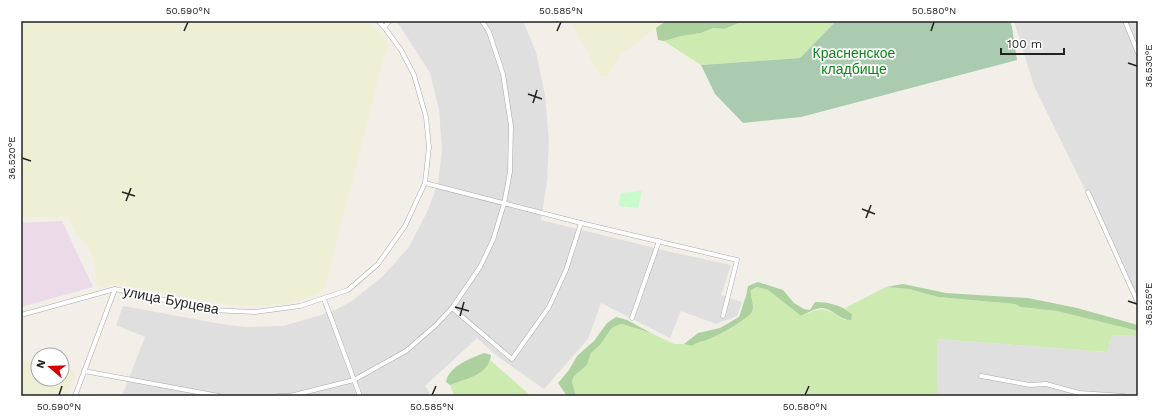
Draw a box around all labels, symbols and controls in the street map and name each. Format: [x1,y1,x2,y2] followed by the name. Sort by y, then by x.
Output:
[166,5,210,16] text: 50.590°N
[539,5,583,16] text: 50.585°N
[912,5,956,16] text: 50.580°N
[1001,30,1064,56] scale bar
[1007,37,1042,51] text: 100 m
[1143,44,1154,88] text: 36.530°E
[813,45,896,77] park label: Красненское кладбище
[6,136,17,180] text: 36.520°E
[1143,282,1154,326] text: 36.525°E
[122,283,221,317] street label: улица Бурцева
[30,347,70,387] north arrow
[34,358,48,370] text: N
[37,401,81,412] text: 50.590°N
[410,401,454,412] text: 50.585°N
[783,401,827,412] text: 50.580°N

